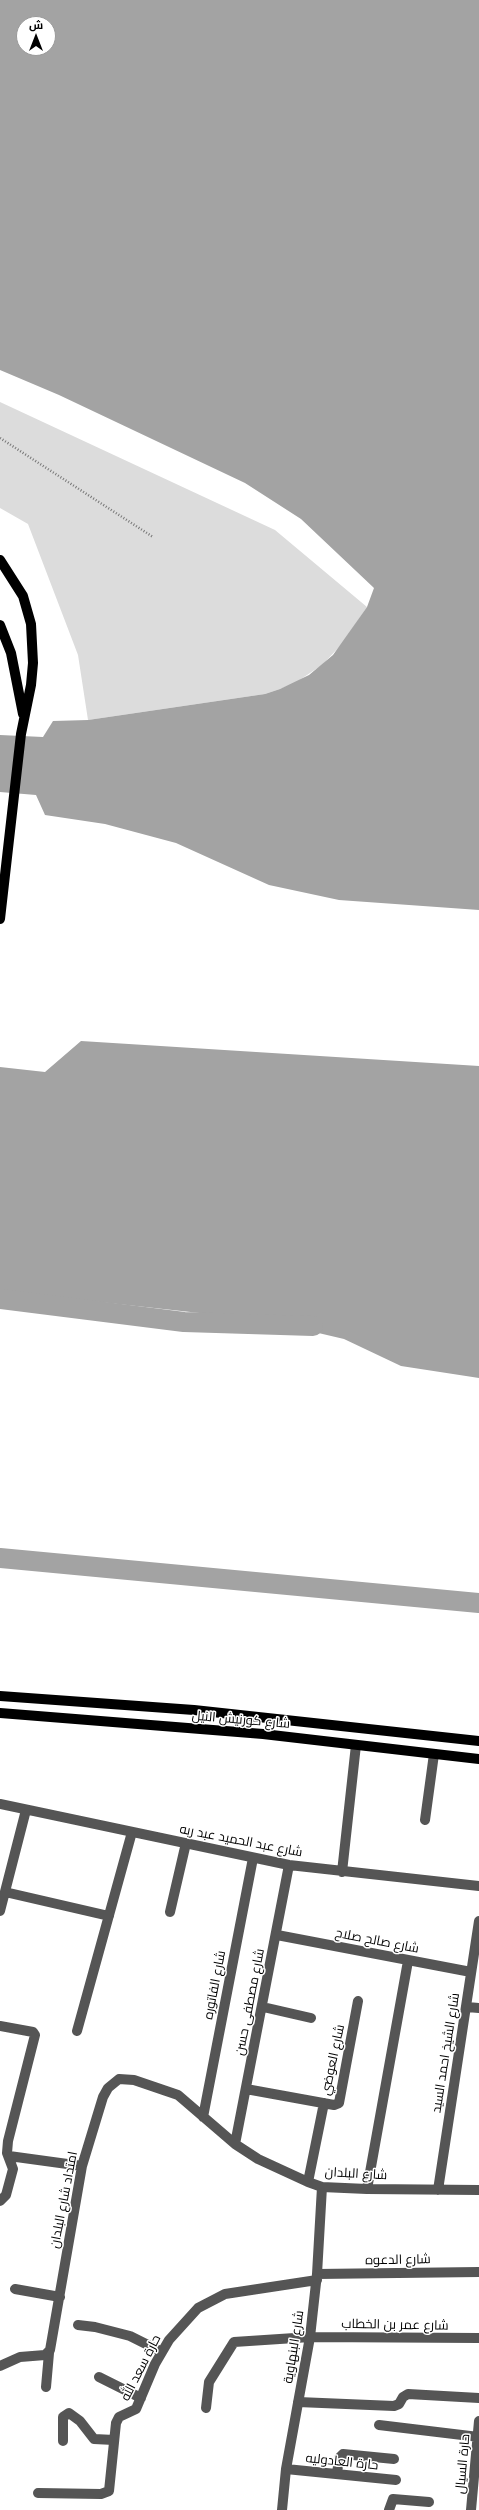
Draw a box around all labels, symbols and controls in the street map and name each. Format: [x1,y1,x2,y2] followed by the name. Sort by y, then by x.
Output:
[16,16,56,56] north arrow
[29,18,43,32] text: ش
[191,1708,291,1732] street label: شارع كورنيش النيل
[178,1821,304,1861] street label: شارع عبد الحميد عبد ربه
[334,1925,420,1957] street label: شارع صالح صلاح
[232,1947,268,2057] street label: شارع مصطفى حسن
[201,1949,229,2021] street label: شارع الفاتوره
[429,1992,463,2114] street label: شارع الشيخ احمد السيد
[318,2023,348,2097] street label: شارع العوضي
[47,2150,81,2250] street label: امتداد شارع البلدان
[324,2165,388,2183] street label: شارع البلدان
[365,2252,431,2268] street label: شارع الدعوه
[281,2309,307,2385] street label: شارع البنهاوية
[341,2316,449,2334] street label: شارع عمر بن الخطاب
[118,2332,164,2404] street label: حارة سعد الله
[453,2433,473,2495] street label: حارة السيال
[305,2450,379,2474] street label: حارة العادوليه

